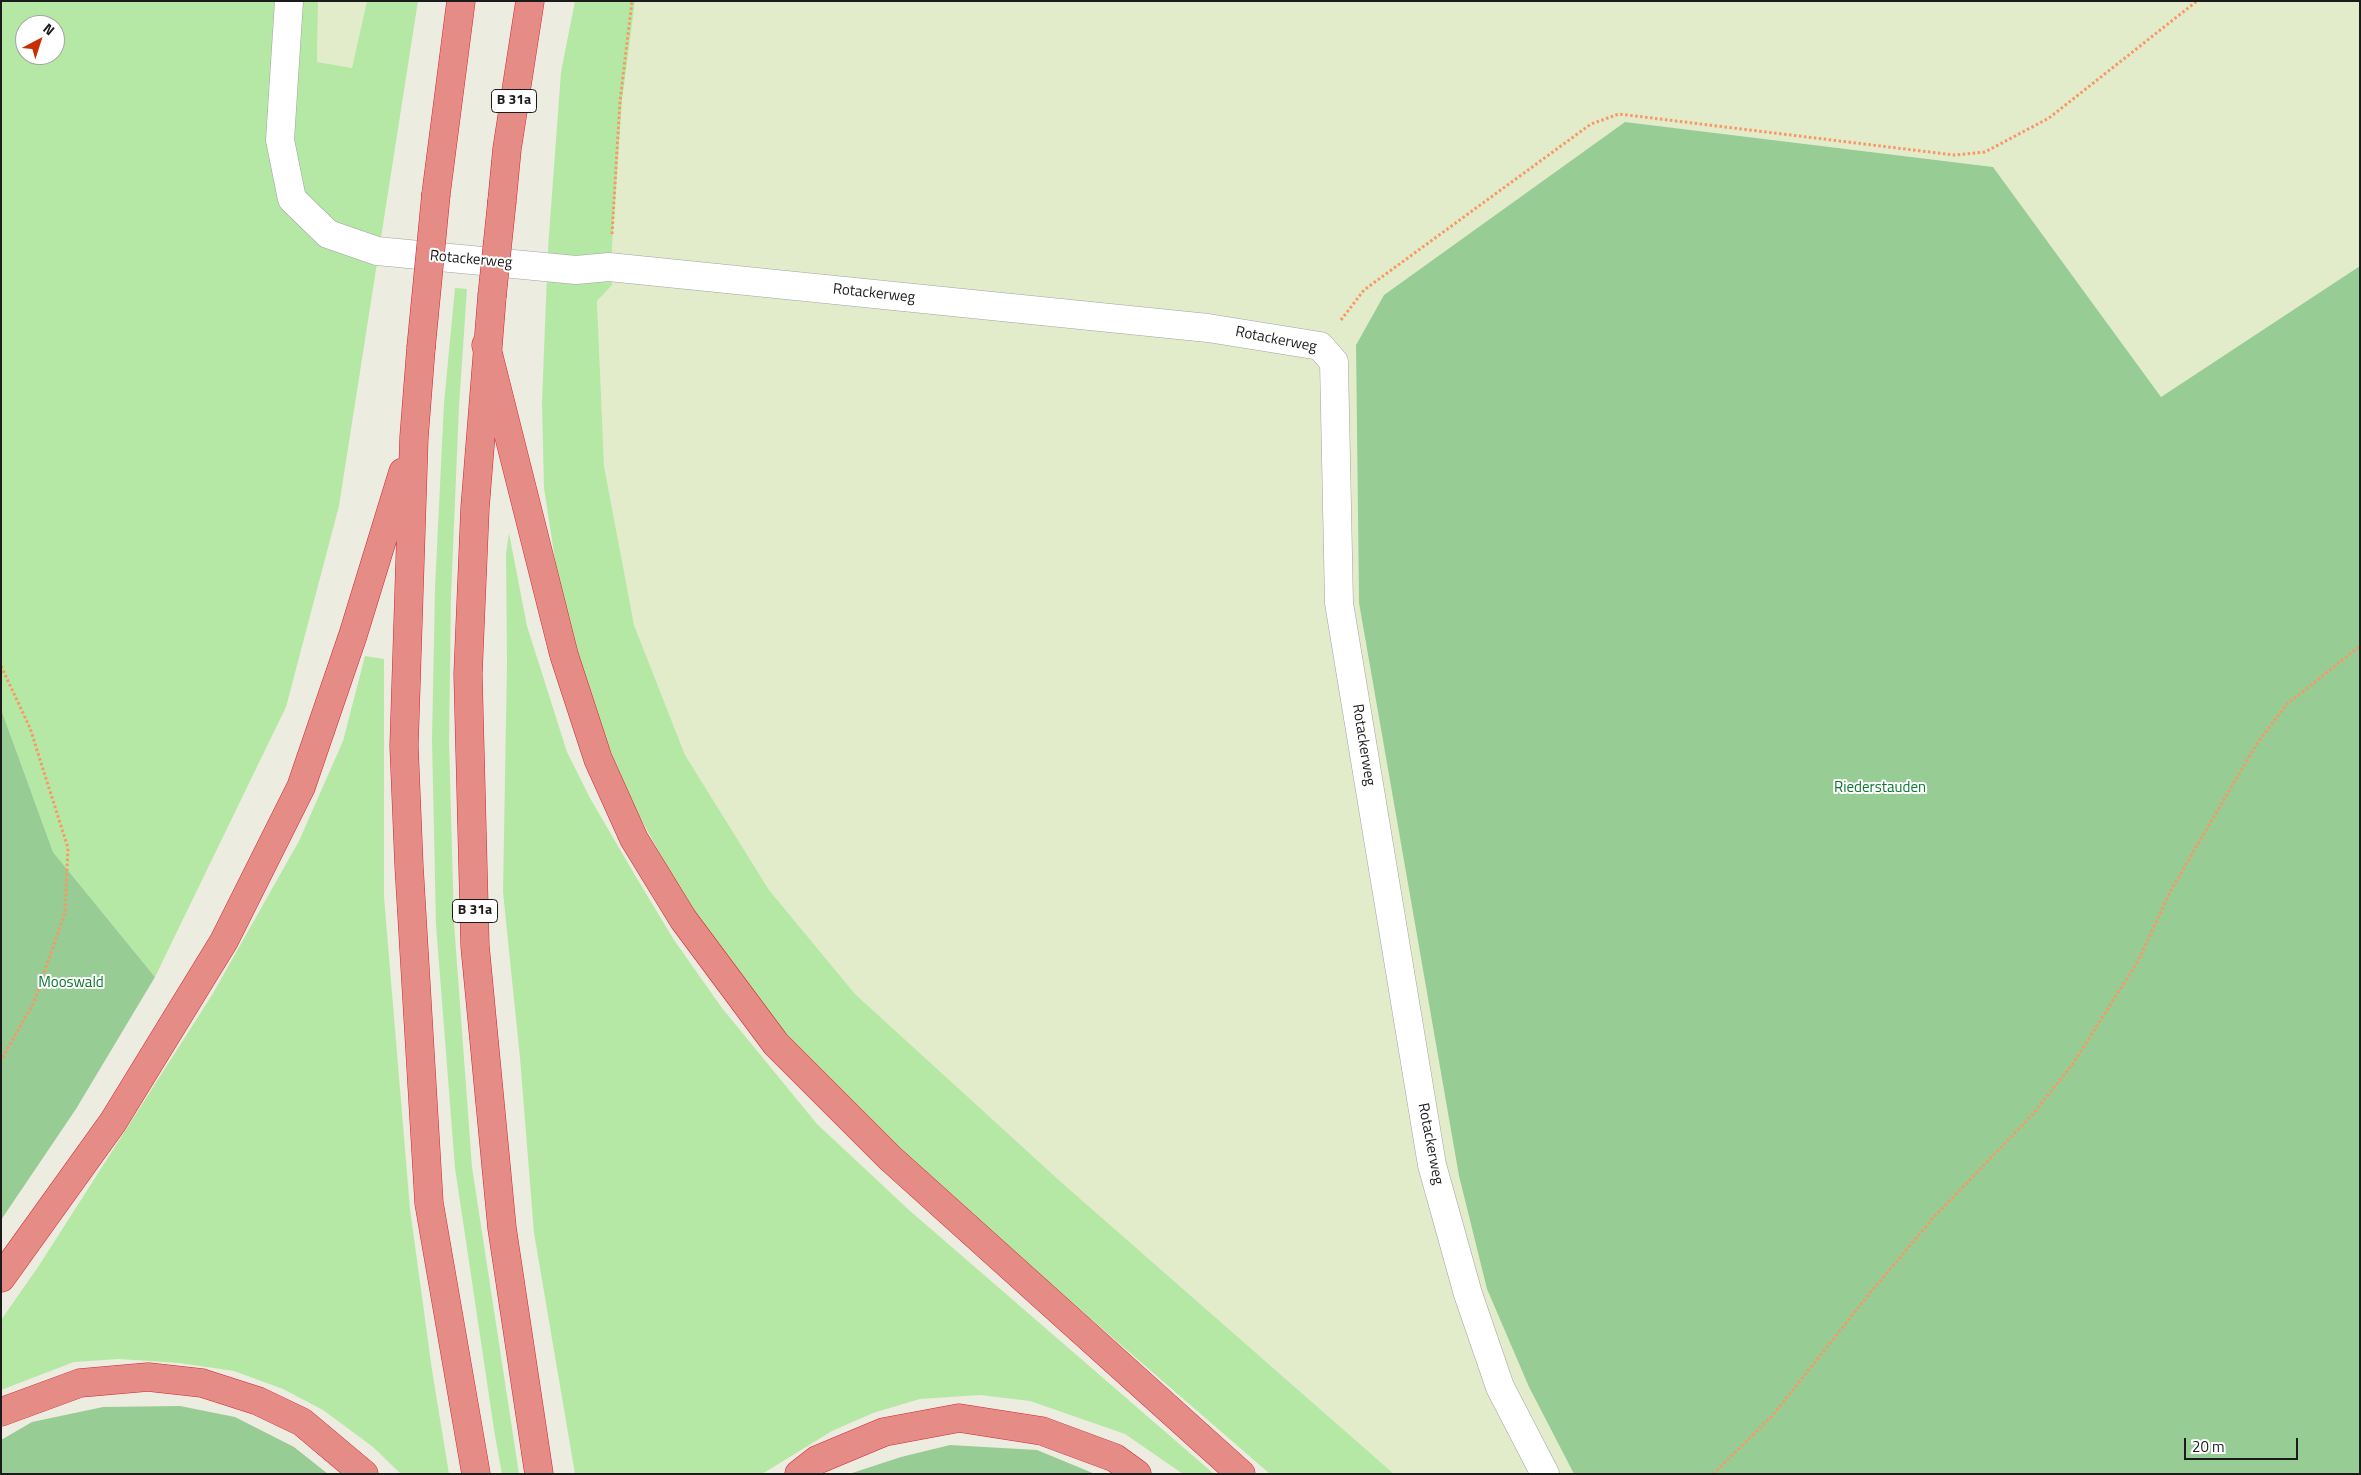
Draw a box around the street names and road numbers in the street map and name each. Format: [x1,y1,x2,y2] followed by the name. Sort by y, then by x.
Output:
[492,90,536,112] road number: B 31a
[429,247,513,273] street label: Rotackerweg
[832,281,916,307] street label: Rotackerweg
[1234,323,1318,357] street label: Rotackerweg
[1348,703,1378,787] street label: Rotackerweg
[452,899,498,922] road number: B 31a
[1413,1102,1447,1186] street label: Rotackerweg

